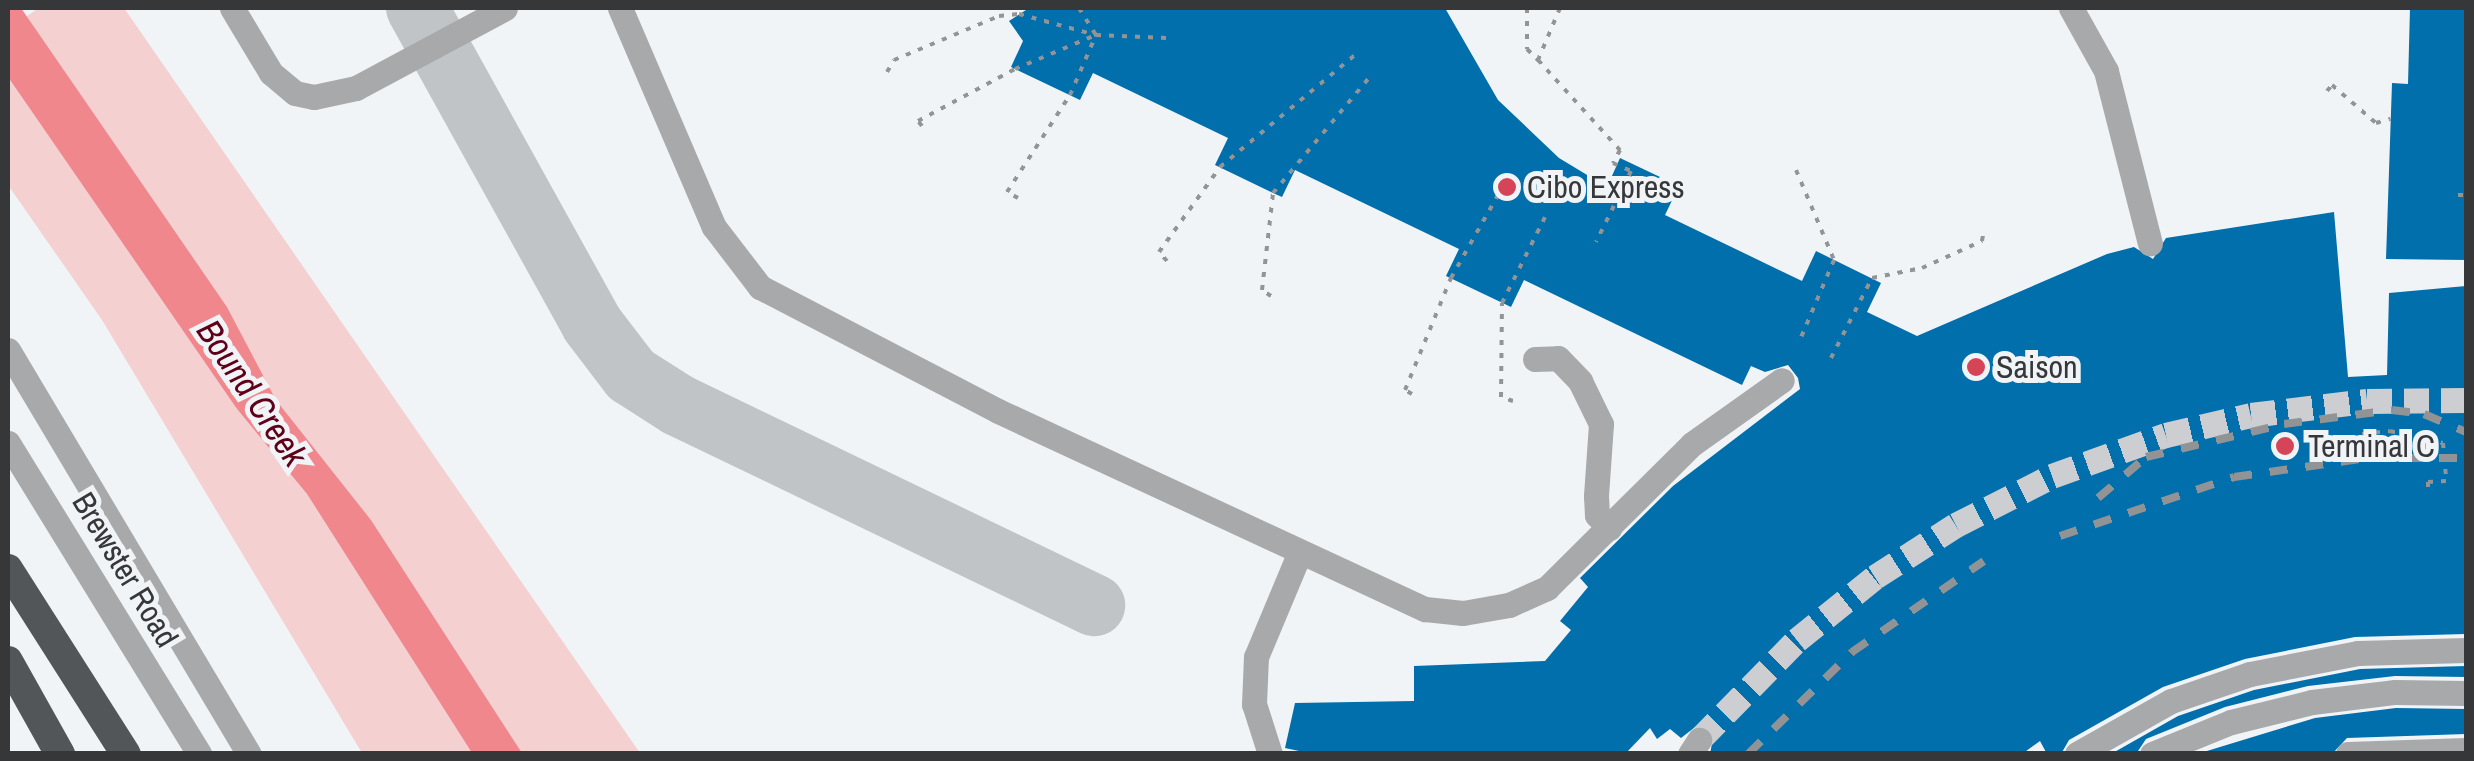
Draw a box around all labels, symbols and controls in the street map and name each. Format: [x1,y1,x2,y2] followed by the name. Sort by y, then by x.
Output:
[1527,168,1685,206] place label: Cibo Express
[1496,176,1518,198] marker: Cibo Express
[188,312,316,474] water label: Bound Creek
[1996,348,2078,386] place label: Saison
[1965,356,1987,378] marker: Saison
[2308,427,2435,465] place label: Terminal C
[2272,433,2298,459] marker: Terminal C
[64,486,186,654] street label: Brewster Road

